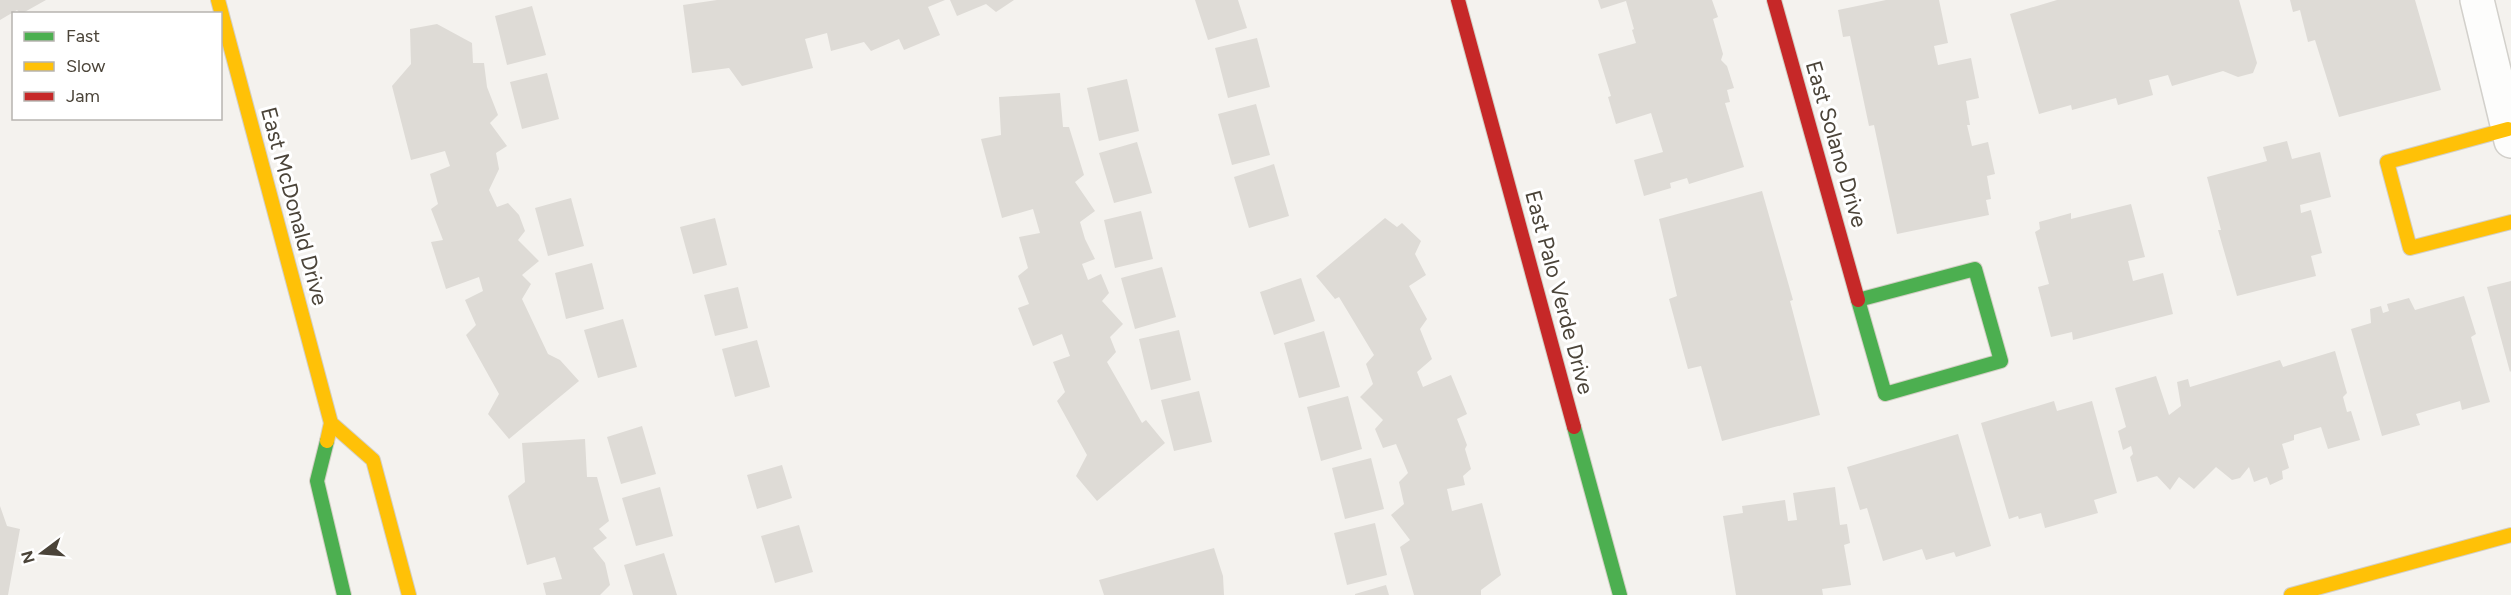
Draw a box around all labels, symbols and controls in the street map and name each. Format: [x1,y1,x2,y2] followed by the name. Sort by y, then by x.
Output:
[12,12,222,120] legend
[66,25,100,47] text: Fast
[66,55,105,77] text: Slow
[1800,58,1873,230] street label: East Solano Drive
[66,85,100,107] text: Jam
[255,104,334,308] street label: East McDonald Drive
[1519,187,1600,397] street label: East Palo Verde Drive
[12,523,72,583] north arrow
[17,548,39,566] text: N

